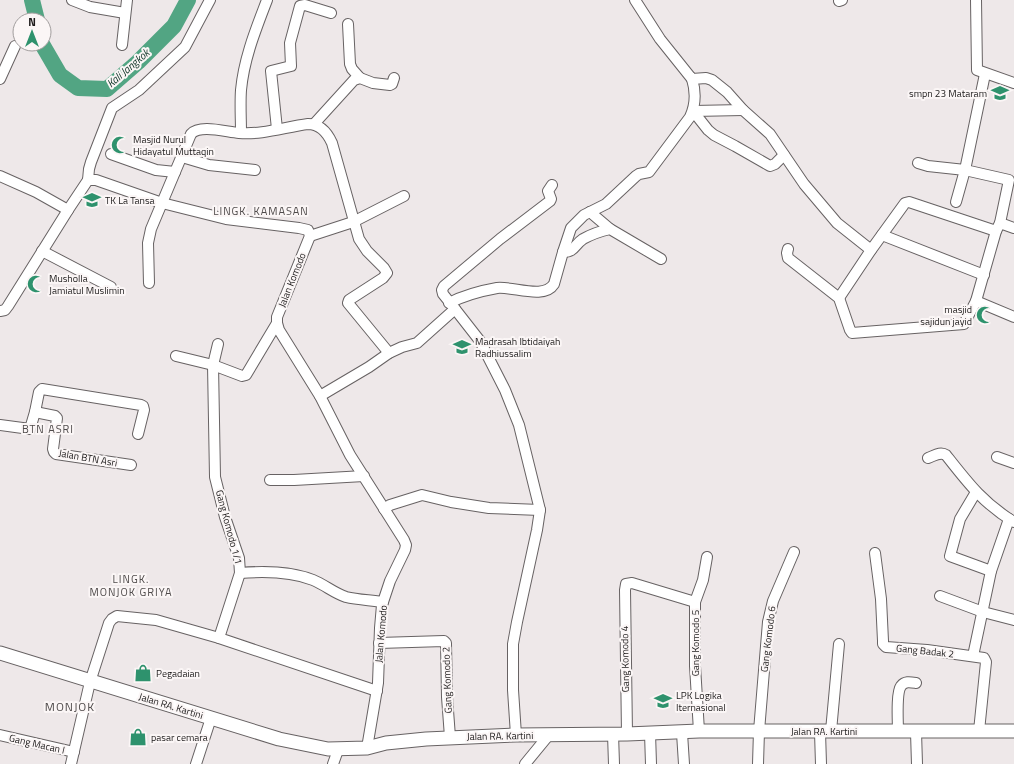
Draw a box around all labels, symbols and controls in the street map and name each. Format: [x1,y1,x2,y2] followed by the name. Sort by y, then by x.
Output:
[12,12,52,52] north arrow
[28,14,36,30] text: N
[103,44,154,91] water label: Kali Jangkok
[990,83,1010,103] school or university icon: smpn 23 Mataram
[909,86,987,101] place label: smpn 23 Mataram
[133,132,214,159] place label: Masjid Nurul Hidayatul Muttaqin
[110,135,130,155] mosque icon: Masjid Nurul Hidayatul Muttaqin
[82,190,102,210] school or university icon: TK La Tansa
[105,193,155,208] place label: TK La Tansa
[213,203,309,219] district label: LINGK. KAMASAN
[274,250,310,310] street label: Jalan Komodo
[49,271,125,298] place label: Musholla Jamiatul Muslimin
[26,274,46,294] mosque icon: Musholla Jamiatul Muslimin
[920,302,972,329] place label: masjid sajidun jayid
[975,305,995,325] mosque icon: masjid sajidun jayid
[475,334,560,361] place label: Madrasah Ibtidaiyah Radhiussalim
[452,337,472,357] school or university icon: Madrasah Ibtidaiyah Radhiussalim
[22,421,74,437] district label: BTN ASRI
[58,445,118,471] street label: Jalan BTN Asri
[212,488,246,566] street label: Gang Komodo 1/1
[89,571,173,600] district label: LINGK. MONJOK GRIYA
[371,605,391,663] street label: Jalan Komodo
[756,605,780,673] street label: Gang Komodo 6
[688,609,703,676] street label: Gang Komodo 5
[617,625,633,692] street label: Gang Komodo 4
[895,641,955,661] street label: Gang Badak 2
[438,646,456,714] street label: Gang Komodo 2
[133,663,153,683] shop icon: Pegadaian
[156,666,200,681] place label: Pegadaian
[676,688,726,715] place label: LPK Logika Iternasional
[137,689,205,723] street label: Jalan RA. Kartini
[653,691,673,711] school or university icon: LPK Logika Iternasional
[45,697,95,716] district label: MONJOK
[791,724,857,739] street label: Jalan RA. Kartini
[128,727,148,747] shop icon: pasar cemara
[467,728,533,744] street label: Jalan RA. Kartini
[8,730,66,758] street label: Gang Macan I
[151,730,208,745] place label: pasar cemara

